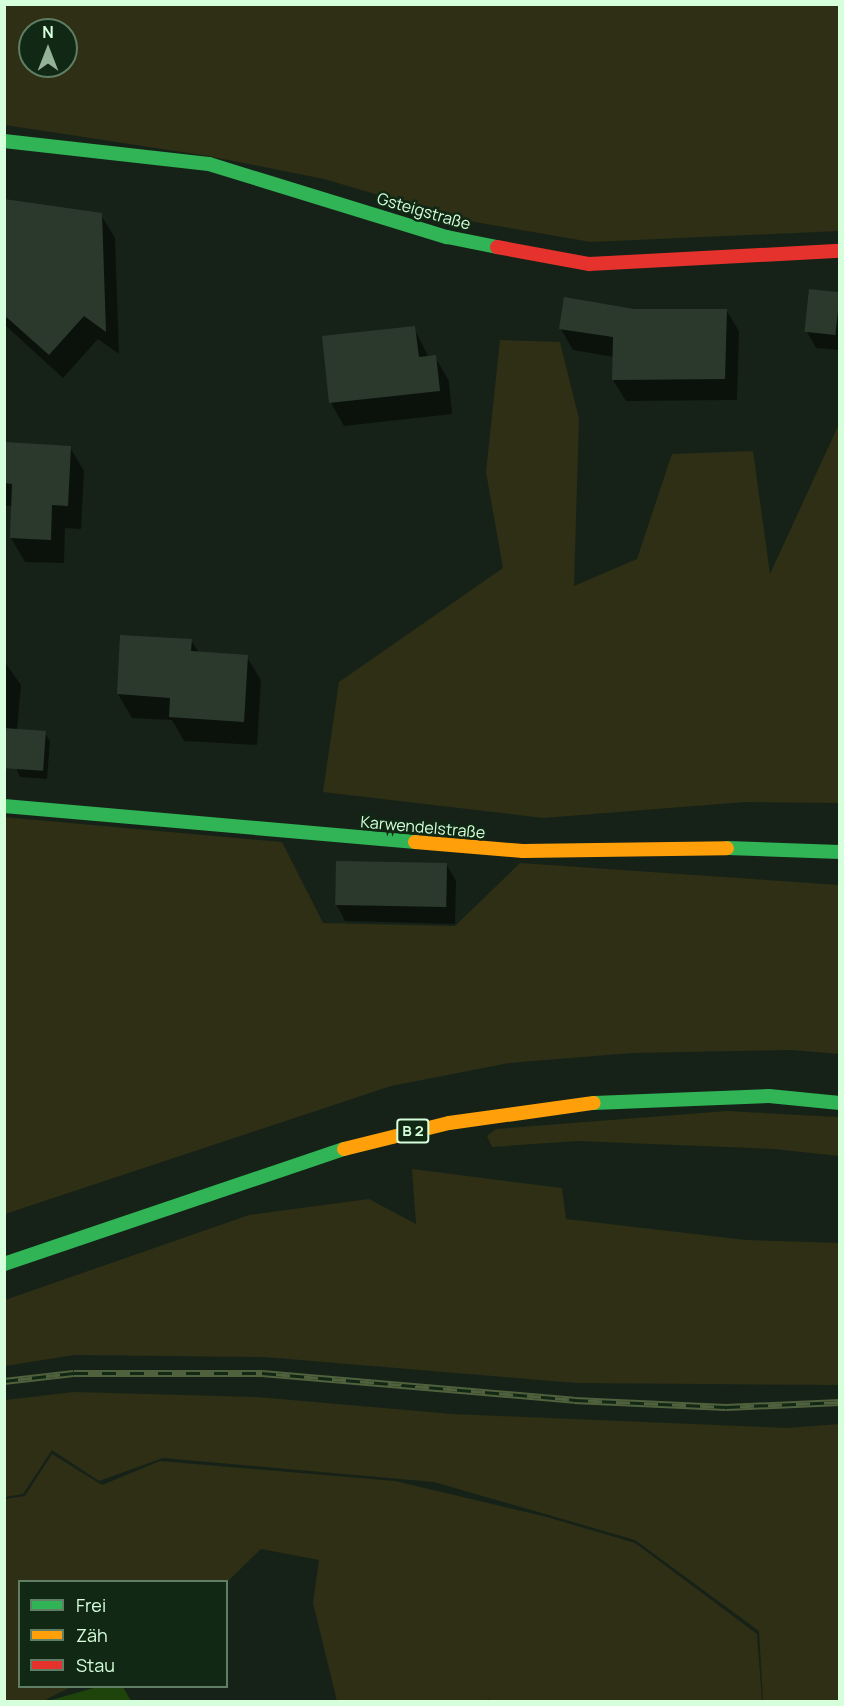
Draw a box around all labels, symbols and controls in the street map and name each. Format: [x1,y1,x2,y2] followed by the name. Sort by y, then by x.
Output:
[18,18,78,78] north arrow
[42,21,54,43] text: N
[375,188,473,234] street label: Gsteigstraße
[360,812,486,842] street label: Karwendelstraße
[395,1119,431,1143] road number: B 2
[18,1580,228,1688] legend
[76,1593,106,1617] text: Frei
[76,1623,108,1647] text: Zäh
[76,1653,115,1677] text: Stau

